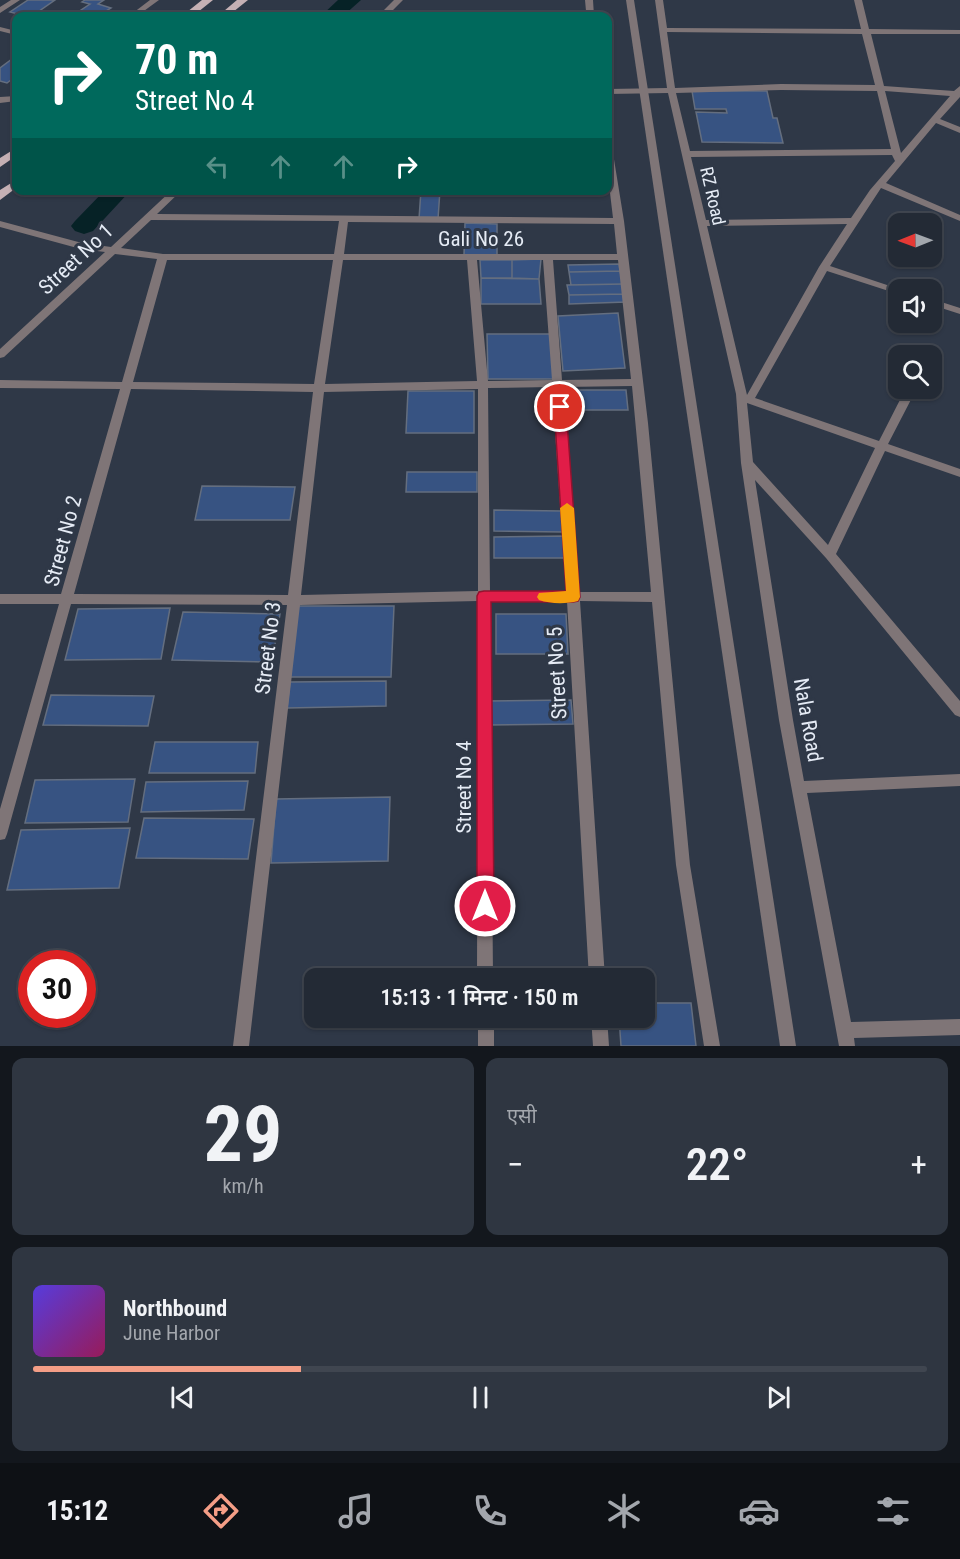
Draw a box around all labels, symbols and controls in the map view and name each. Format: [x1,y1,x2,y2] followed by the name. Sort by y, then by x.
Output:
[135,35,218,84] text: 70 m
[36,36,114,114] icon: right
[135,85,254,117] text: Street No 4
[201,150,234,183] icon: left
[264,150,297,183] icon: ahead
[327,150,360,183] icon: ahead
[390,150,423,183] icon: right
[696,165,730,227] street label: RZ Road
[888,213,942,267] north arrow
[888,213,942,399] map controls
[34,219,118,299] street label: Street No 1
[438,227,524,251] street label: Gali No 26
[888,279,942,333] button: sound
[888,345,942,399] button: search
[534,381,585,432] pin
[543,390,576,423] icon: arrive
[39,493,87,589] street label: Street No 2
[250,600,286,696] street label: Street No 3
[543,626,571,720] street label: Street No 5
[789,676,827,764] street label: Nala Road
[452,741,476,833] street label: Street No 4
[453,874,517,938] position arrow
[18,950,96,1028] speed limit sign: 30
[381,985,578,1010] text: 15:13 · 1 मिनट · 150 m
[204,1089,282,1180] text: 29
[507,1104,537,1128] text: एसी
[686,1138,748,1191] text: 22°
[507,1145,524,1184] text: −
[911,1145,927,1184] text: +
[222,1174,264,1198] text: km/h
[123,1296,227,1321] text: Northbound
[123,1321,220,1345] text: June Harbor
[166,1381,199,1414] icon: previous
[464,1381,497,1414] icon: pause
[762,1381,795,1414] icon: next
[200,1490,242,1532] icon: directions
[335,1490,377,1532] icon: music
[469,1490,511,1532] icon: phone
[603,1490,645,1532] icon: climate
[738,1490,780,1532] icon: car
[872,1490,914,1532] icon: filters
[46,1495,108,1527] text: 15:12

